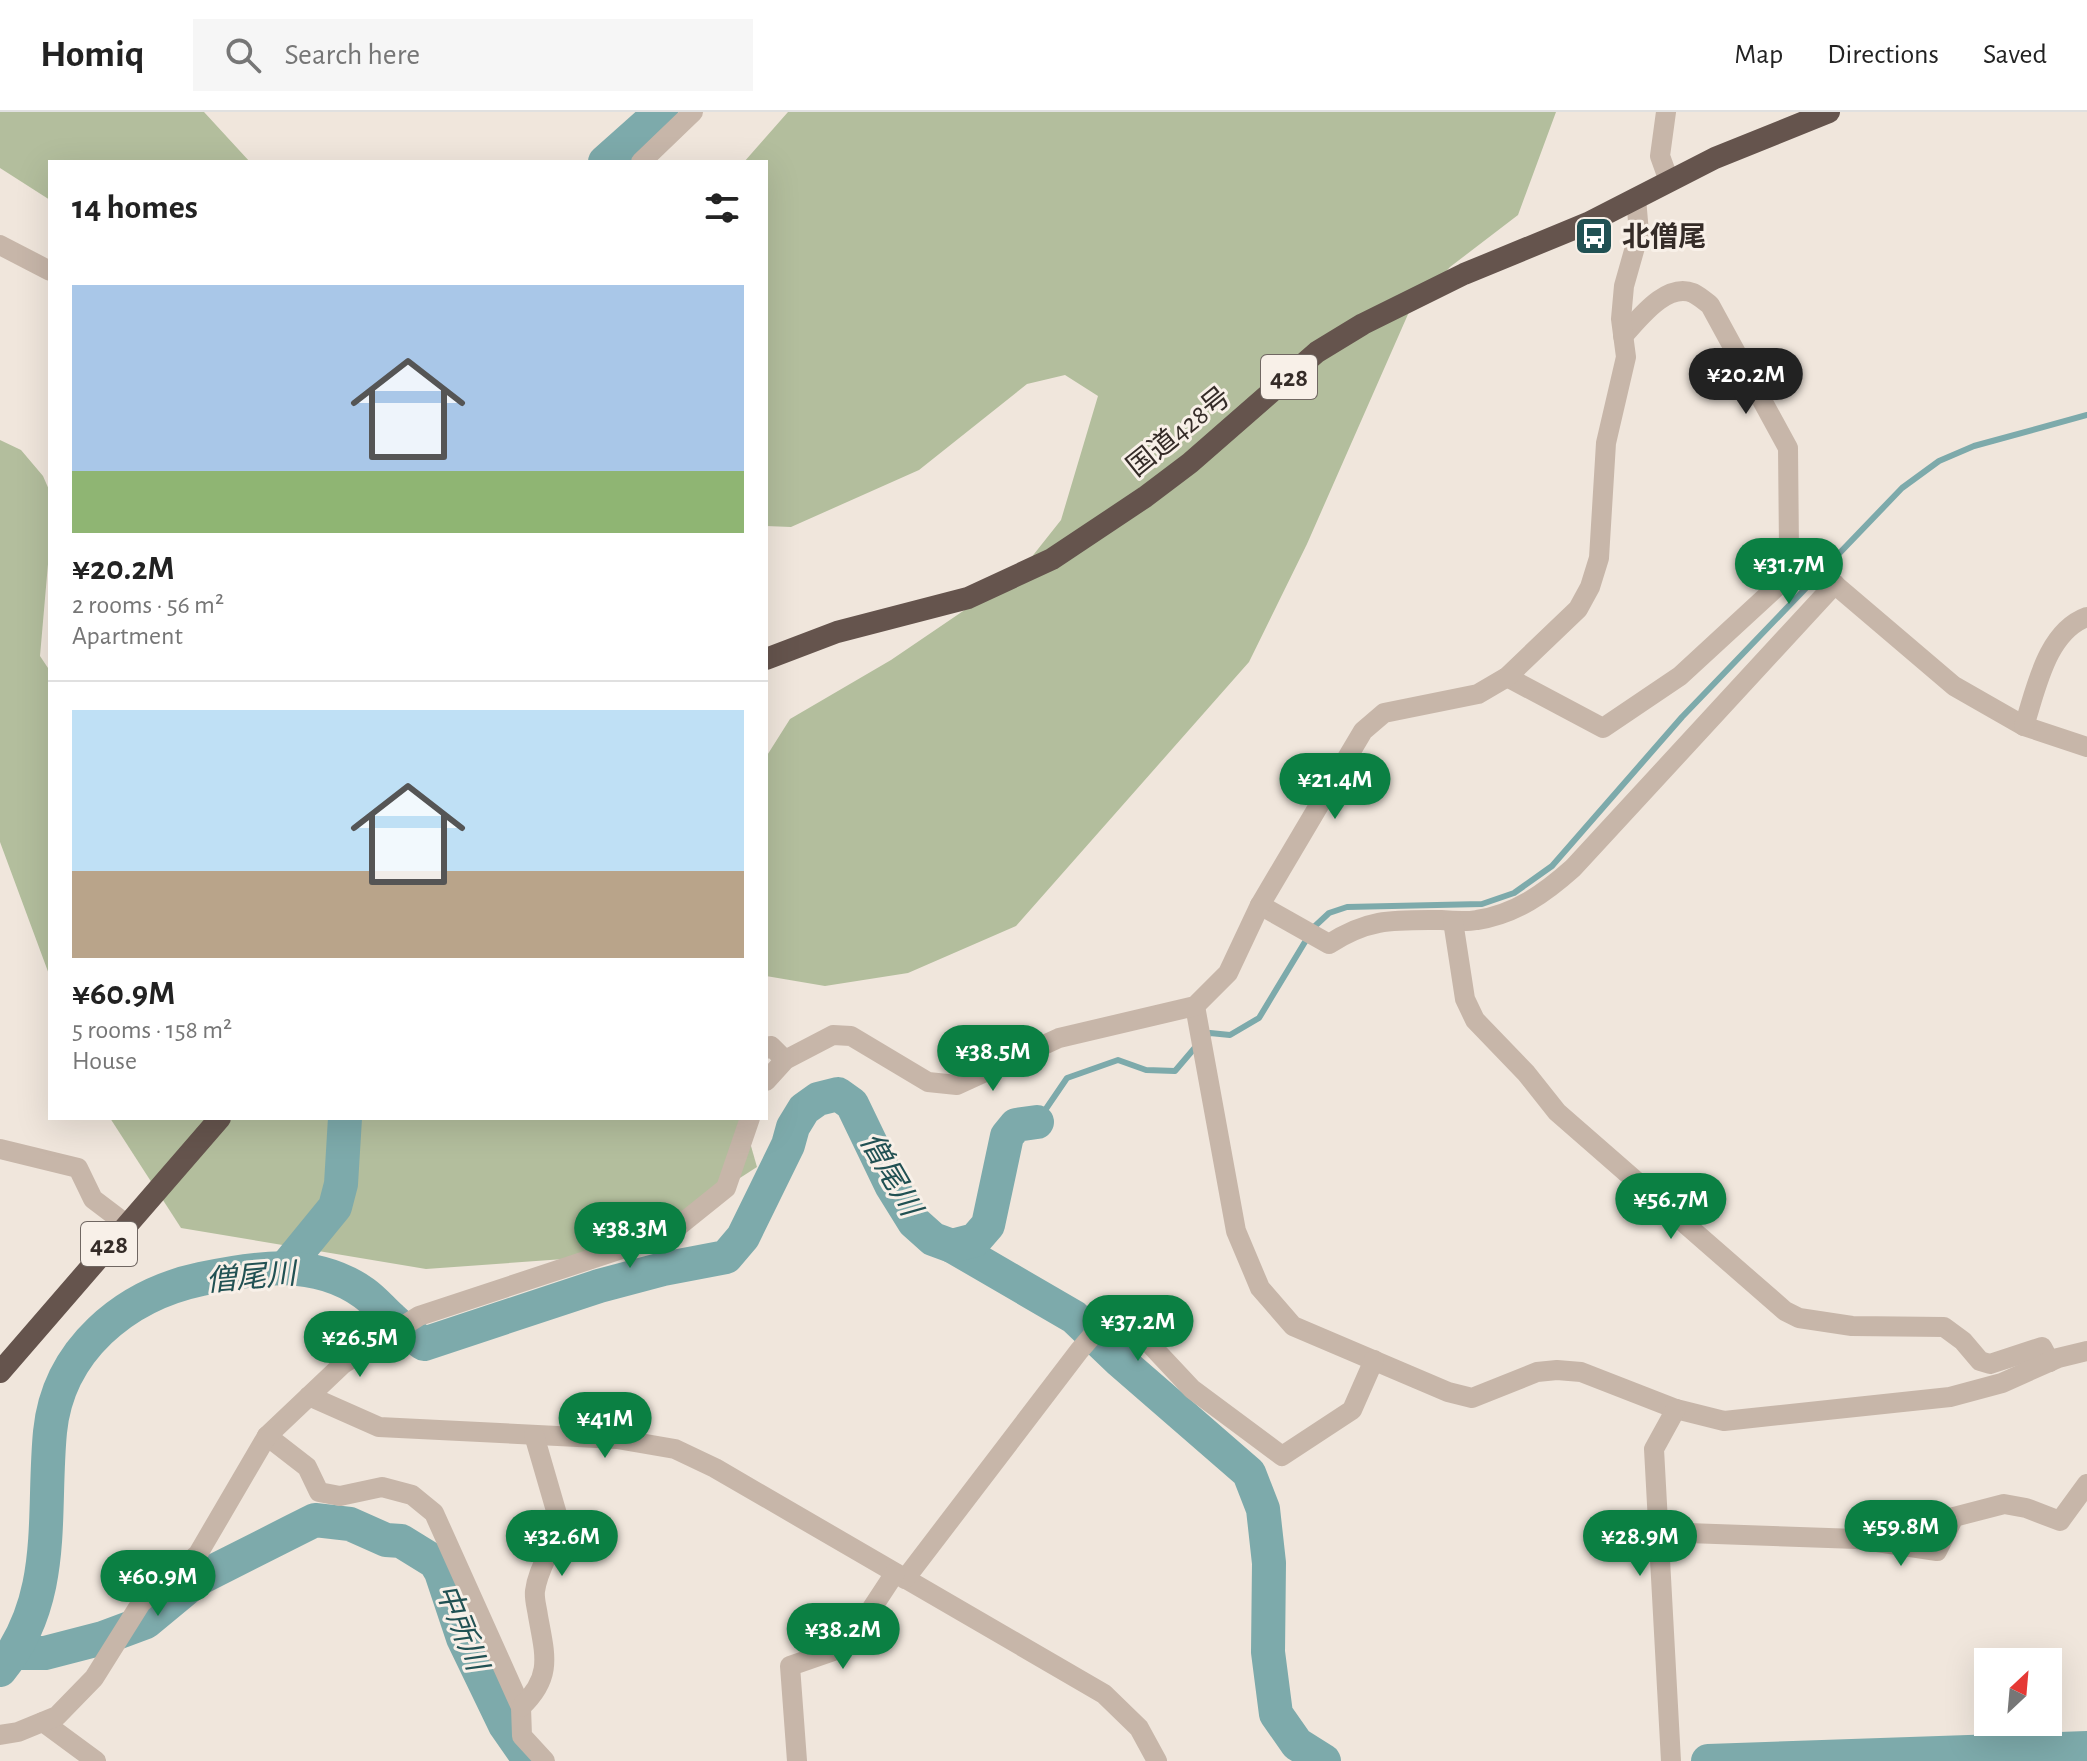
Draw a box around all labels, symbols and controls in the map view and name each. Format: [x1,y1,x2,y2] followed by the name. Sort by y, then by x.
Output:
[193,19,753,91] search box
[221,33,265,77] icon: search
[40,36,145,74] text: Homiq
[285,40,420,70] text: Search here
[1734,41,1783,69] text: Map
[1827,41,1939,69] text: Directions
[1983,41,2047,69] text: Saved
[700,186,744,230] icon: filters
[72,191,198,225] text: 14 homes
[1573,215,1615,257] bus stop icon: 北僧尾
[1622,221,1706,252] place label: 北僧尾
[336,337,480,481] icon: home
[1681,348,1811,416] pin: ¥20.2M
[1261,355,1317,399] road number: 428
[1707,361,1785,387] text: ¥20.2M
[1121,381,1236,482] street label: 国道428号
[1724,538,1854,606] pin: ¥31.7M
[1753,551,1825,577] text: ¥31.7M
[72,552,175,586] text: ¥20.2M
[72,592,224,618] text: 2 rooms · 56 m²
[72,623,183,649] text: Apartment
[1270,753,1400,821] pin: ¥21.4M
[336,762,480,906] icon: home
[1297,766,1373,792] text: ¥21.4M
[72,977,175,1011] text: ¥60.9M
[72,1017,232,1043] text: 5 rooms · 158 m²
[928,1025,1058,1093] pin: ¥38.5M
[955,1038,1031,1064] text: ¥38.5M
[72,1048,137,1074] text: House
[855,1127,929,1224] water label: 僧尾川
[1606,1173,1736,1241] pin: ¥56.7M
[1633,1186,1709,1212] text: ¥56.7M
[565,1202,695,1270] pin: ¥38.3M
[592,1215,668,1241] text: ¥38.3M
[81,1222,137,1266] road number: 428
[205,1257,300,1297] water label: 僧尾川
[1073,1295,1203,1363] pin: ¥37.2M
[1100,1308,1176,1334] text: ¥37.2M
[295,1311,425,1379] pin: ¥26.5M
[322,1324,398,1350] text: ¥26.5M
[558,1392,652,1460] pin: ¥41M
[577,1405,633,1431] text: ¥41M
[1836,1500,1966,1568] pin: ¥59.8M
[497,1510,627,1578] pin: ¥32.6M
[1575,1510,1705,1578] pin: ¥28.9M
[1863,1513,1939,1539] text: ¥59.8M
[524,1523,600,1549] text: ¥32.6M
[1601,1523,1679,1549] text: ¥28.9M
[93,1550,223,1618] pin: ¥60.9M
[118,1563,198,1589] text: ¥60.9M
[430,1579,495,1677] water label: 中所川
[778,1603,908,1671] pin: ¥38.2M
[805,1616,881,1642] text: ¥38.2M
[1974,1648,2062,1736] north arrow
[1974,1648,2062,1736] map controls

